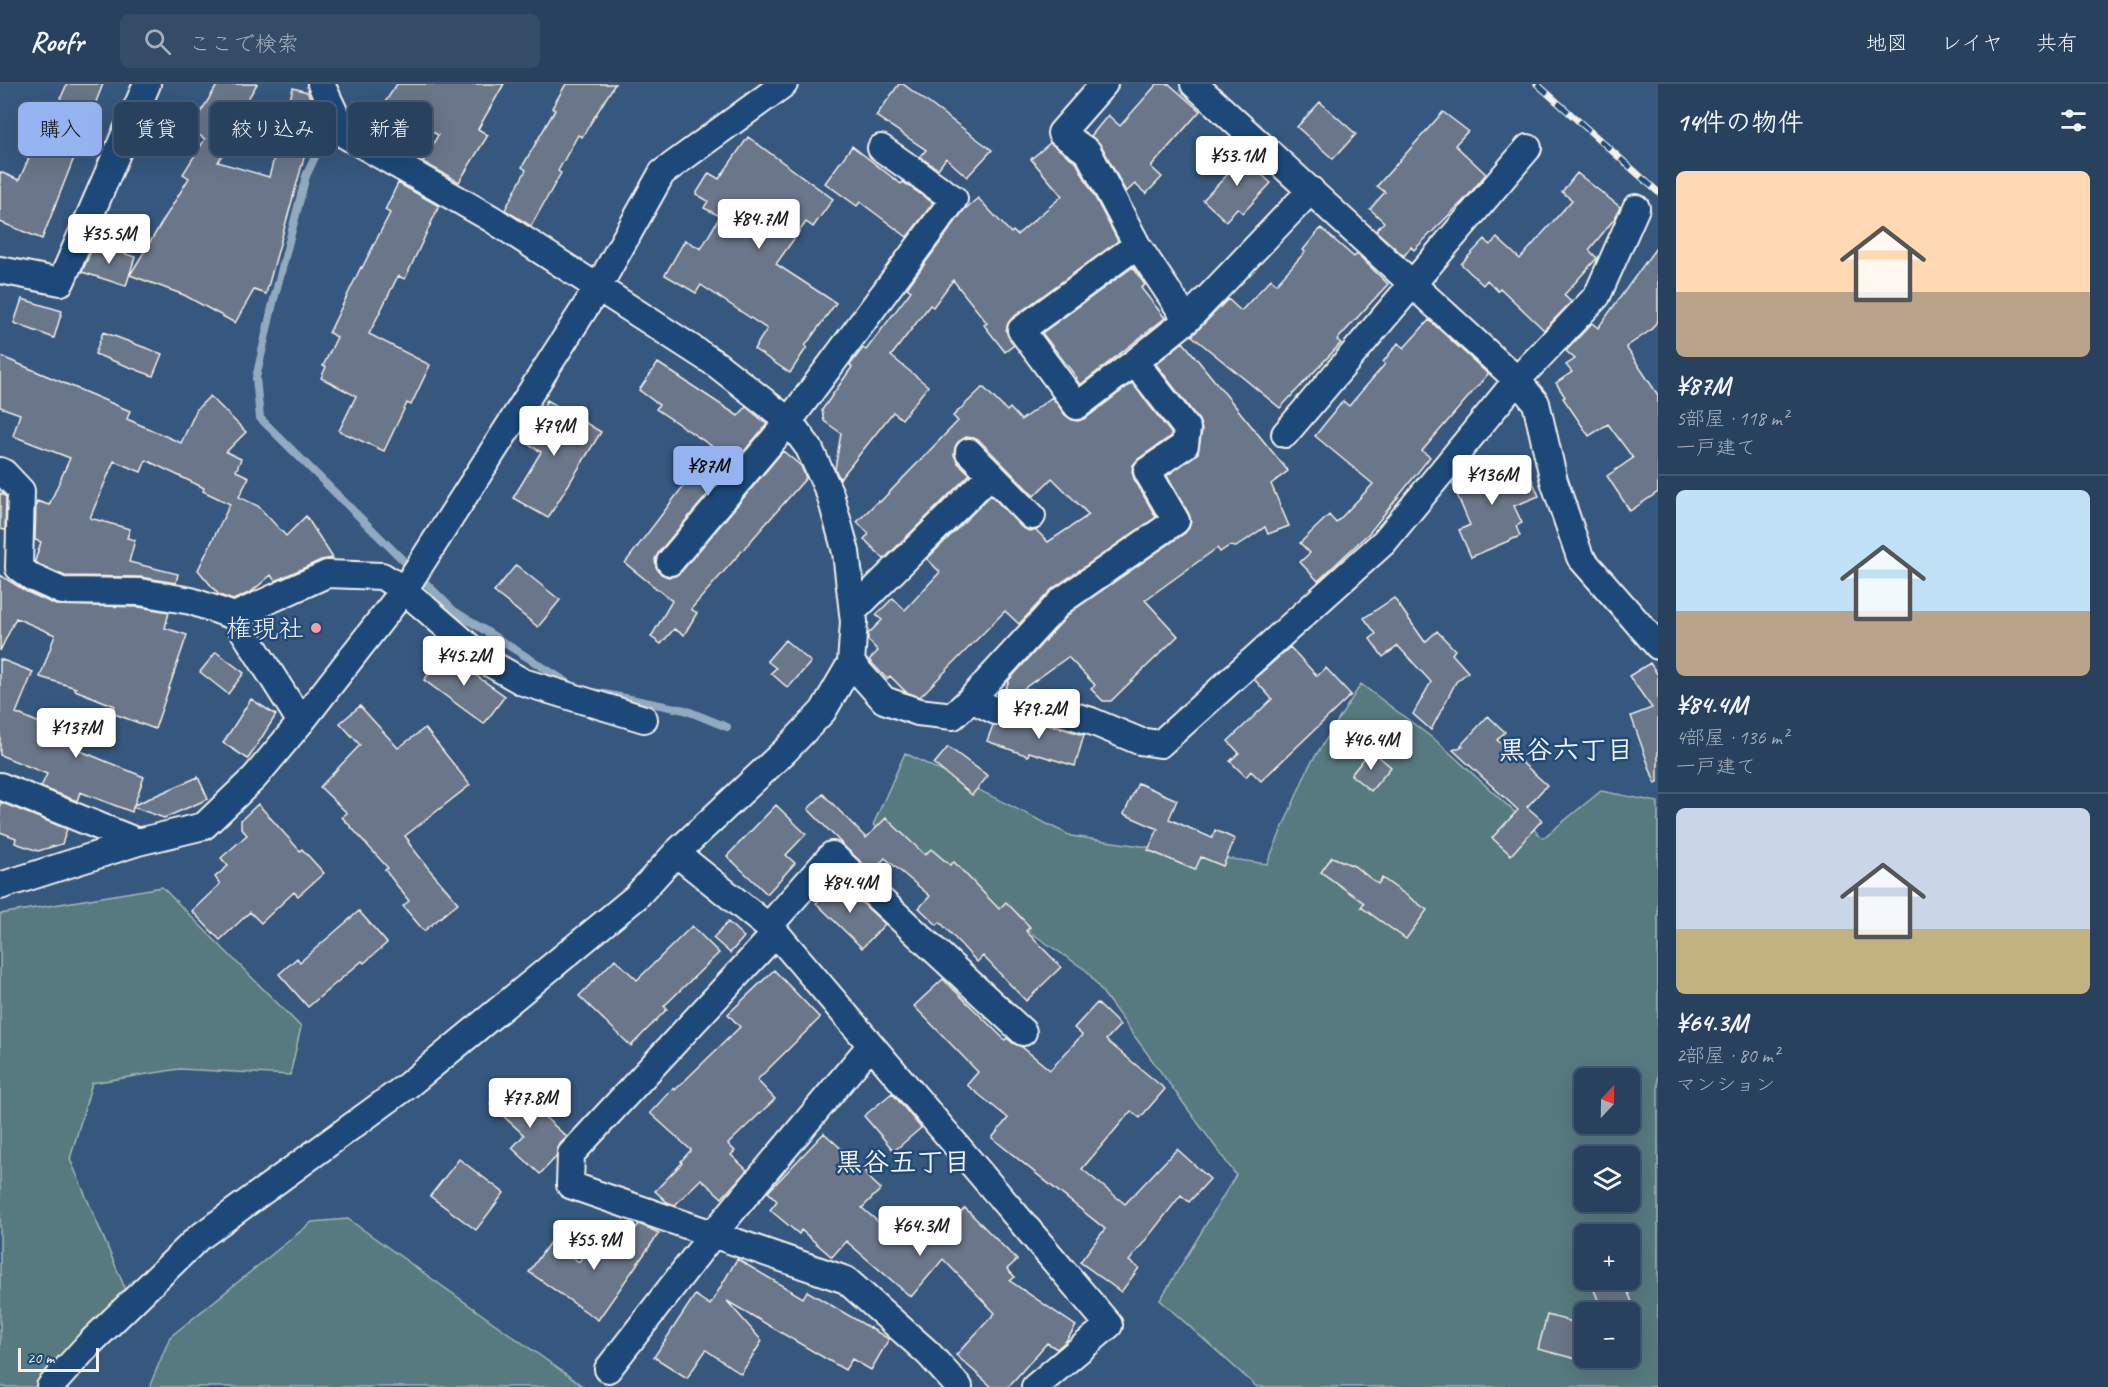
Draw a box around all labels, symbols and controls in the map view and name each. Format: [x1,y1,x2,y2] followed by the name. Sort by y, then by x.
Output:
[120,14,540,68] search box
[30,24,84,59] text: Roofr
[141,25,174,58] icon: search
[189,30,299,58] text: ここで検索
[1866,30,1908,56] text: 地図
[1941,30,2003,56] text: レイヤ
[2036,30,2078,56] text: 共有
[18,102,102,156] chip: 購入
[114,102,198,156] chip: 賃貸
[210,102,336,156] chip: 絞り込み
[348,102,432,156] chip: 新着
[2057,104,2090,137] icon: filters
[1676,106,1803,139] text: 14件の物件
[1188,136,1286,187] pin: ¥53.1M
[1210,143,1264,168] text: ¥53.1M
[710,199,808,250] pin: ¥84.7M
[732,206,786,231] text: ¥84.7M
[1829,210,1937,318] icon: home
[60,214,158,265] pin: ¥35.5M
[82,221,136,246] text: ¥35.5M
[1676,369,1730,402] text: ¥87M
[518,406,590,457] pin: ¥79M
[1676,406,1788,431] text: 5部屋 · 118 m²
[533,413,575,438] text: ¥79M
[1676,435,1756,460] text: 一戸建て
[672,446,744,497] pin: ¥87M
[687,453,729,478] text: ¥87M
[1450,455,1534,506] pin: ¥136M
[1467,462,1518,487] text: ¥136M
[1829,529,1937,637] icon: home
[226,612,304,645] place label: 権現社
[309,621,323,635] marker: 権現社
[415,636,513,687] pin: ¥45.2M
[437,643,491,668] text: ¥45.2M
[1676,688,1747,721] text: ¥84.4M
[990,689,1088,740] pin: ¥79.2M
[1012,696,1066,721] text: ¥79.2M
[34,708,118,759] pin: ¥137M
[51,715,101,740] text: ¥137M
[1322,720,1420,771] pin: ¥46.4M
[1676,725,1788,750] text: 4部屋 · 136 m²
[1344,727,1398,752] text: ¥46.4M
[1499,733,1634,767] district label: 黒谷六丁目
[1676,754,1756,779] text: 一戸建て
[1829,847,1937,955] icon: home
[801,863,899,914] pin: ¥84.4M
[823,870,877,895] text: ¥84.4M
[1676,1006,1747,1039] text: ¥64.3M
[1676,1043,1779,1068] text: 2部屋 · 80 m²
[1574,1068,1640,1134] north arrow
[1574,1068,1640,1368] map controls
[1676,1072,1775,1097] text: マンション
[481,1078,579,1129] pin: ¥77.8M
[503,1085,557,1110] text: ¥77.8M
[836,1145,971,1179] district label: 黒谷五丁目
[1574,1146,1640,1212] button: layers
[871,1206,969,1257] pin: ¥64.3M
[893,1213,947,1238] text: ¥64.3M
[545,1220,643,1271] pin: ¥55.9M
[1574,1224,1640,1290] button: +
[567,1227,621,1252] text: ¥55.9M
[1574,1302,1640,1368] button: −
[18,1345,99,1372] scale bar
[27,1348,54,1368] text: 20 m

